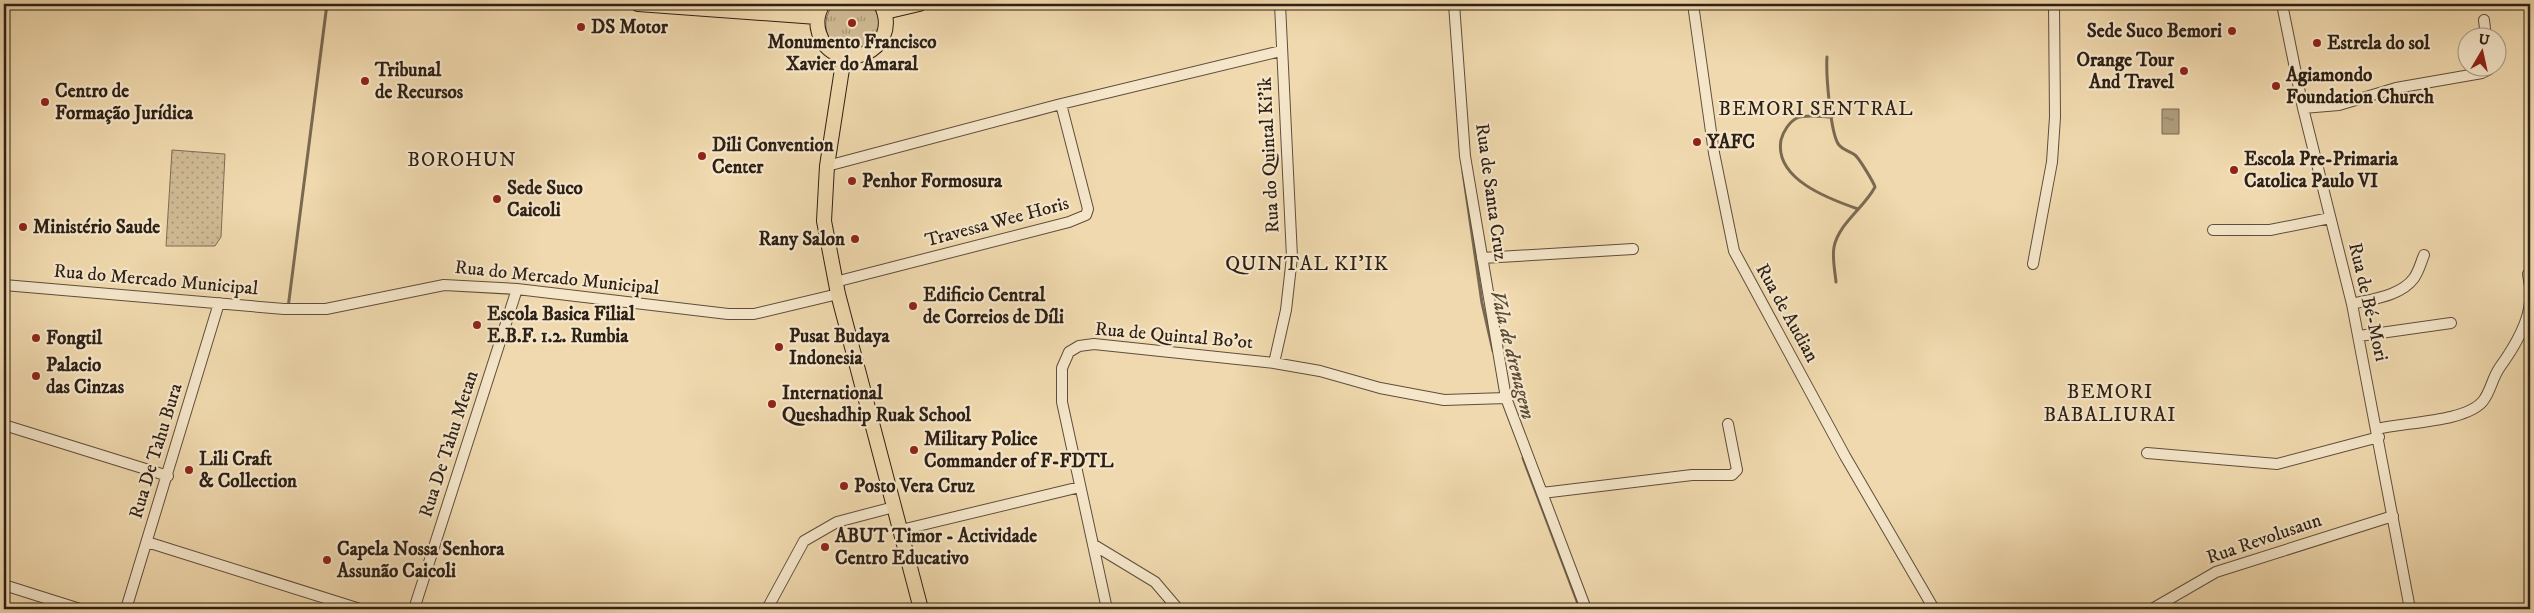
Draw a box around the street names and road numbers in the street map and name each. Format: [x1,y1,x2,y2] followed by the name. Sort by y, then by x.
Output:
[1253,76,1285,234] street label: Rua do Quintal Ki'ik
[1470,122,1512,262] street label: Rua de Santa Cruz
[923,192,1071,252] street label: Travessa Wee Horis
[2343,240,2393,364] street label: Rua de Bé-Mori
[454,256,661,300] street label: Rua do Mercado Municipal
[53,260,260,300] street label: Rua do Mercado Municipal
[1751,260,1824,366] street label: Rua de Audian
[1094,318,1254,354] street label: Rua de Quintal Bo'ot
[414,368,484,520] street label: Rua De Tahu Metan
[124,381,188,521] street label: Rua De Tahu Bura
[2203,509,2325,569] street label: Rua Revolusaun

